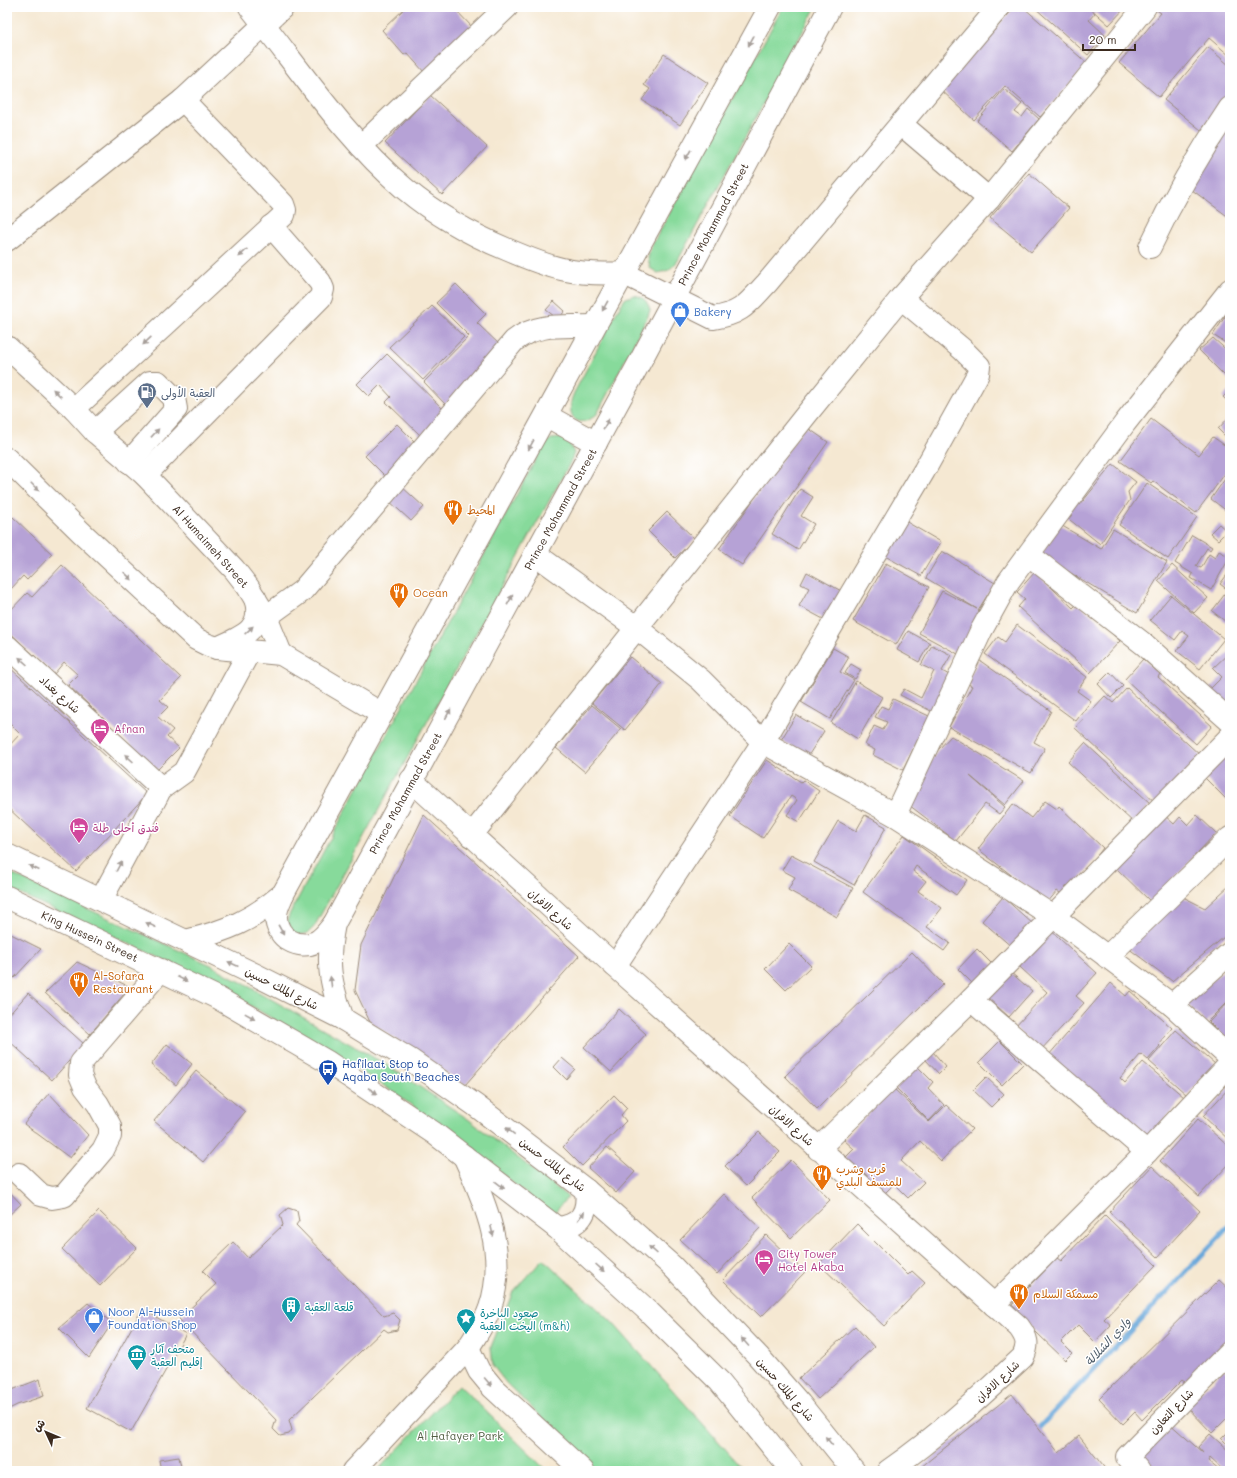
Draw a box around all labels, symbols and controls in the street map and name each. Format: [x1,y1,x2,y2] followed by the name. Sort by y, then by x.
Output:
[1083,26,1135,52] scale bar
[1089,31,1117,47] text: 20 m
[748,35,754,47] one-way arrow
[685,149,692,161] one-way arrow
[674,160,752,288] street label: Prince Mohammad Street
[238,248,248,257] one-way arrow
[602,300,609,312] one-way arrow
[669,300,691,328] shop icon: Bakery
[694,304,732,319] place label: Bakery
[142,336,152,346] one-way arrow
[136,381,158,409] fuel station icon: العقبة الأولى
[161,385,215,401] place label: العقبة الأولى
[53,389,62,398] one-way arrow
[603,418,609,430] one-way arrow
[151,428,160,438] one-way arrow
[527,439,534,451] one-way arrow
[520,445,600,572] street label: Prince Mohammad Street
[30,482,40,491] one-way arrow
[442,498,464,526] restaurant icon: المحيط
[170,501,252,591] street label: Al Humaimeh Street
[467,502,495,517] place label: المحيط
[123,572,134,581] one-way arrow
[388,581,410,609] restaurant icon: Ocean
[413,585,448,600] place label: Ocean
[507,594,514,605] one-way arrow
[244,625,254,634] one-way arrow
[18,656,28,666] one-way arrow
[35,672,84,718] street label: شارع بغداد
[445,708,451,719] one-way arrow
[89,717,111,745] hotel icon: Afnan
[114,721,145,736] place label: Afnan
[365,729,445,856] street label: Prince Mohammad Street
[124,753,134,763] one-way arrow
[68,816,90,844] hotel icon: فندق أحلى طلة
[93,820,159,836] place label: فندق أحلى طلة
[116,860,122,871] one-way arrow
[28,864,40,870] one-way arrow
[524,885,576,934] street label: شارع الافران
[39,907,141,965] street label: King Hussein Street
[145,921,157,928] one-way arrow
[277,924,284,936] one-way arrow
[227,961,239,967] one-way arrow
[242,963,321,1015] street label: شارع الملك حسين
[93,968,153,996] place label: Al-Sofara Restaurant
[68,970,90,998] restaurant icon: Al-Sofara Restaurant
[176,976,187,982] one-way arrow
[328,976,334,988] one-way arrow
[245,1012,256,1019] one-way arrow
[342,1056,460,1084] place label: Hafilaat Stop to Aqaba South Beaches
[317,1058,339,1086] bus stop icon: Hafilaat Stop to Aqaba South Beaches
[368,1087,378,1095] one-way arrow
[765,1101,817,1150] street label: شارع الافران
[505,1127,516,1135] one-way arrow
[516,1133,589,1196] street label: شارع الملك حسين
[836,1161,902,1191] place label: قرب وشرب للمنسف البلدي
[811,1163,833,1191] restaurant icon: قرب وشرب للمنسف البلدي
[495,1180,506,1189] one-way arrow
[576,1211,585,1221] one-way arrow
[490,1225,496,1237] one-way arrow
[648,1245,659,1254] one-way arrow
[778,1246,845,1274] place label: City Tower Hotel Akaba
[753,1248,775,1276] hotel icon: City Tower Hotel Akaba
[595,1263,605,1273] one-way arrow
[1008,1282,1030,1310] restaurant icon: مسمكة السلام
[1033,1286,1098,1303] place label: مسمكة السلام
[280,1295,302,1323] building icon: قلعة العقبة
[305,1299,354,1315] place label: قلعة العقبة
[108,1304,197,1332] place label: Noor Al-Hussein Foundation Shop
[480,1305,570,1334] place label: صعود الباخرة اليخت العقبة (m&h)
[83,1306,105,1334] shop icon: Noor Al-Hussein Foundation Shop
[455,1307,477,1335] place icon: صعود الباخرة اليخت العقبة (m&h)
[1081,1313,1135,1370] water label: وادي الشلالة
[740,1337,750,1347] one-way arrow
[150,1341,203,1371] place label: متحف آثار إقليم العقبة
[126,1343,148,1371] museum icon: متحف آثار إقليم العقبة
[753,1354,818,1425] street label: شارع الملك حسين
[972,1357,1024,1407] street label: شارع الافران
[483,1377,492,1387] one-way arrow
[1146,1385,1198,1438] street label: شارع التعاون
[26,1412,66,1452] north arrow
[29,1415,48,1434] text: ش
[417,1428,503,1443] park label: Al Hafayer Park
[825,1435,834,1446] one-way arrow

